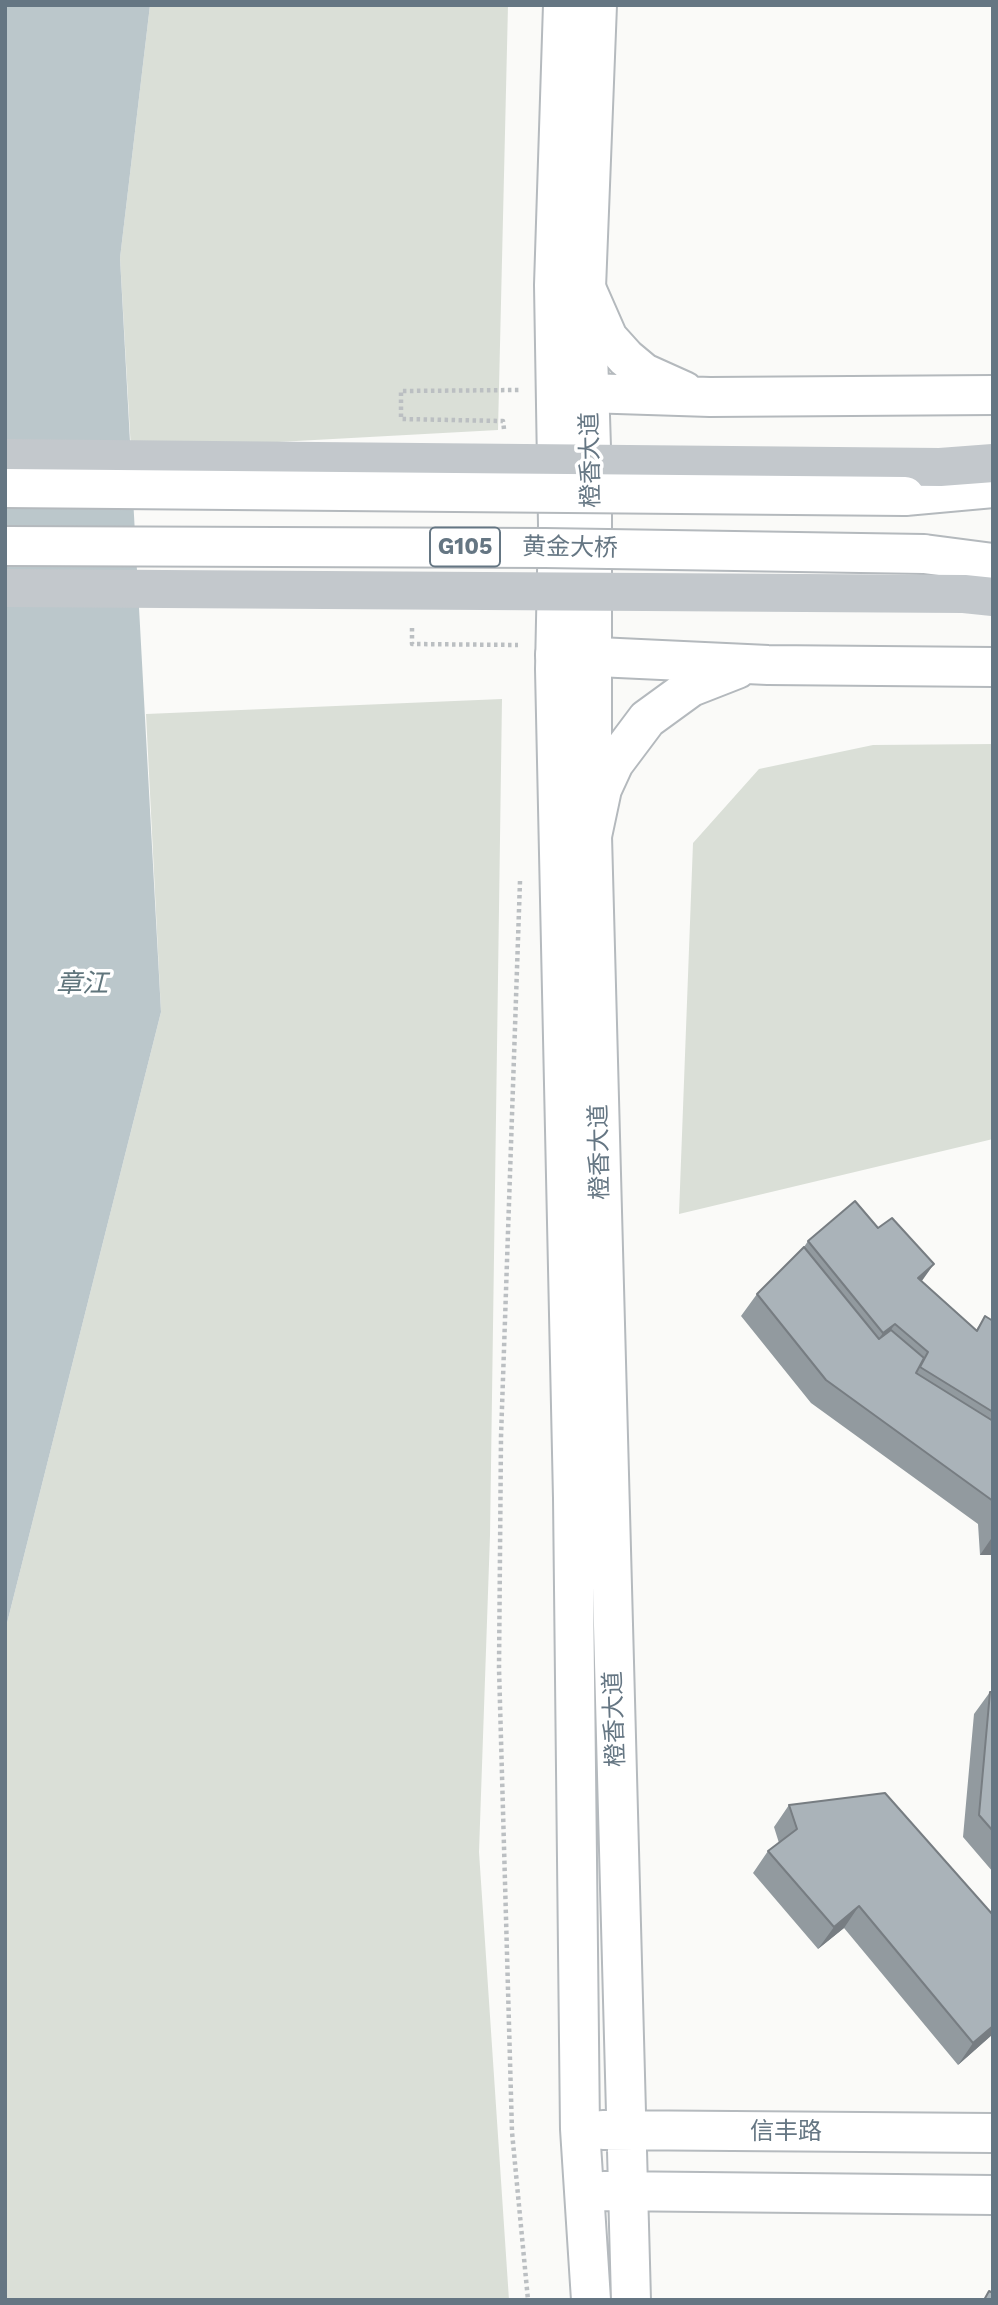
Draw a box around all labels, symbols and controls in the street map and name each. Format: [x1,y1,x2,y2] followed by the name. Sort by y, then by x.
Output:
[576,412,606,508] street label: 橙香大道
[430,527,500,566] road number: G105
[522,533,618,563] street label: 黄金大桥
[56,968,108,1000] water label: 章江
[585,1104,615,1200] street label: 橙香大道
[599,1671,631,1767] street label: 橙香大道
[750,2118,822,2146] street label: 信丰路

